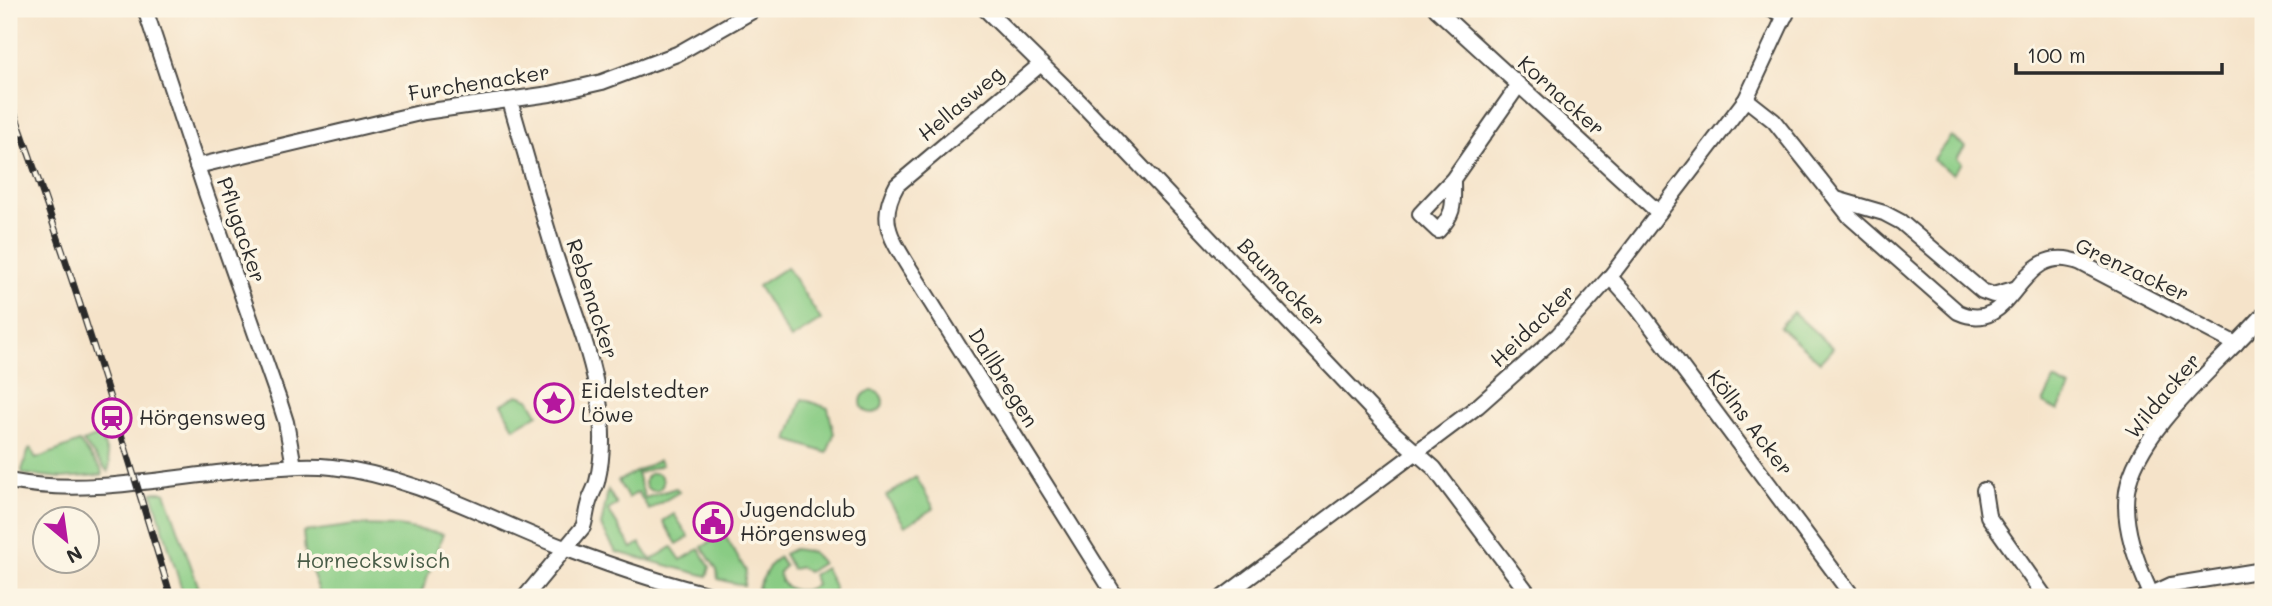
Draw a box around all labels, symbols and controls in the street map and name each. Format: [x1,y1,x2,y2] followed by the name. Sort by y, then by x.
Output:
[2016,32,2223,76] scale bar
[2027,41,2086,68] text: 100 m
[1513,49,1611,141] street label: Kornacker
[406,57,551,106] street label: Furchenacker
[912,59,1008,146] street label: Hellasweg
[212,173,273,286] street label: Pflugacker
[1233,231,1332,333] street label: Baumacker
[2071,231,2194,307] street label: Grenzacker
[561,235,626,362] street label: Rebenacker
[1484,278,1580,372] street label: Heidacker
[963,323,1045,432] street label: Dallbregen
[2118,347,2205,443] street label: Wildacker
[1703,364,1800,480] street label: Köllns Acker
[581,376,710,427] place label: Eidelstedter Löwe
[533,382,575,424] place icon: Eidelstedter Löwe
[91,397,133,439] station icon: Hörgensweg
[139,403,265,430] place label: Hörgensweg
[740,495,866,546] place label: Jugendclub Hörgensweg
[692,501,734,543] public building icon: Jugendclub Hörgensweg
[32,504,102,574] north arrow
[62,541,87,570] text: N
[296,546,450,573] park label: Horneckswisch

